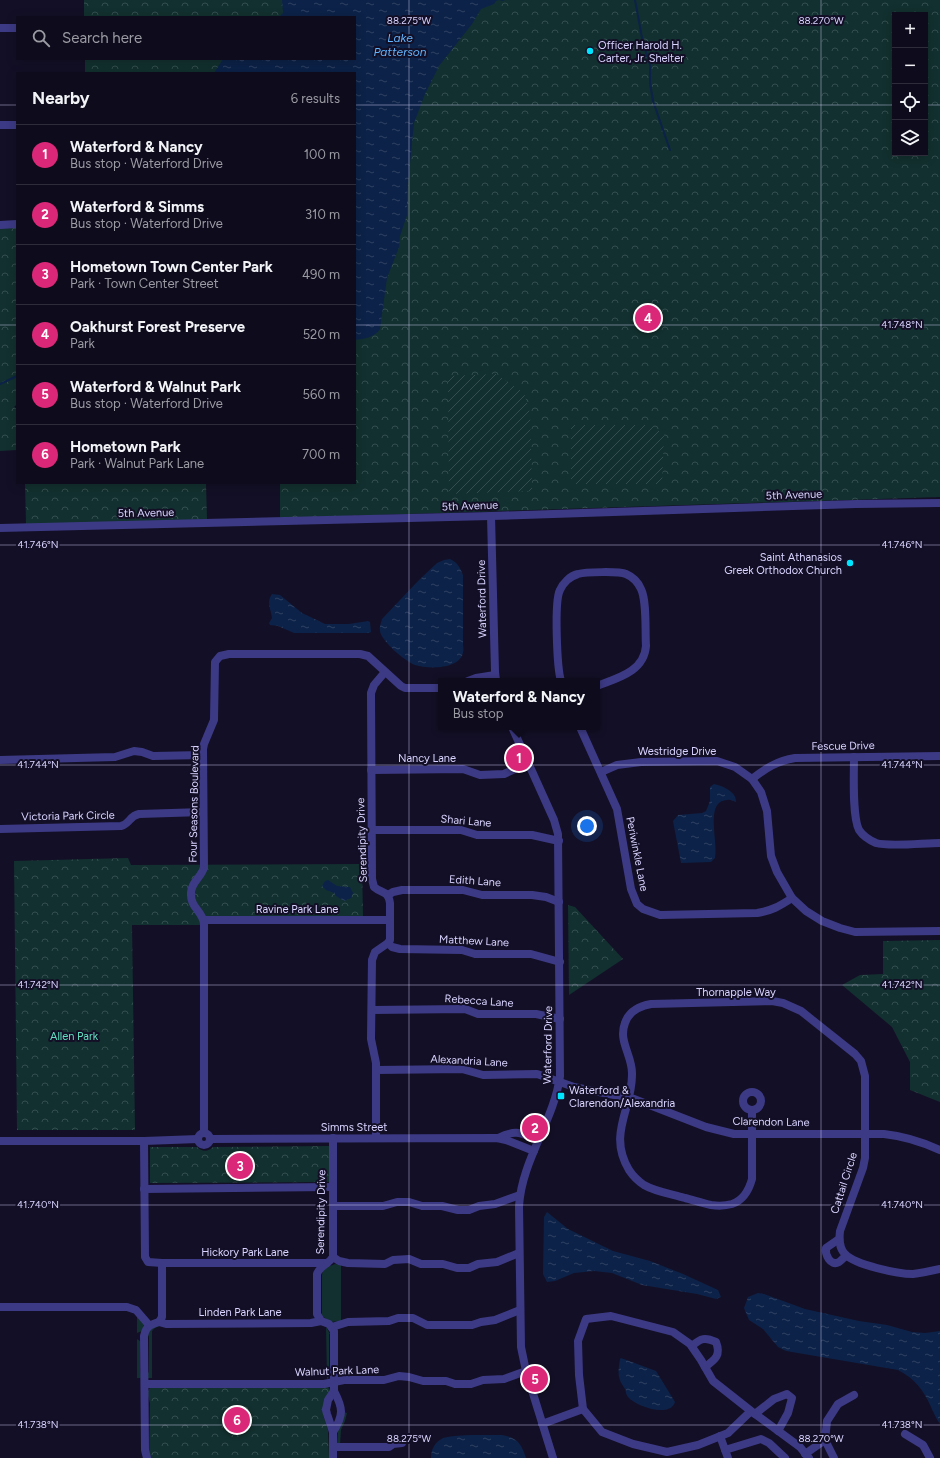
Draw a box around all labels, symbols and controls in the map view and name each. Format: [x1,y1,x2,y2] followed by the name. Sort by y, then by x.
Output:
[892,12,928,156] map controls
[892,12,928,48] button: +
[387,14,432,27] text: 88.275°W
[798,14,844,27] text: 88.270°W
[16,16,356,60] search box
[30,27,52,49] icon: search
[62,29,142,47] text: Search here
[373,31,427,59] water label: Lake Patterson
[598,39,684,65] place label: Officer Harold H. Carter, Jr. Shelter
[585,46,595,56] marker: Officer Harold H. Carter, Jr. Shelter
[892,48,928,84] button: −
[892,84,928,120] button: locate
[32,88,90,108] text: Nearby
[291,91,340,106] text: 6 results
[892,120,928,156] button: layers
[70,138,203,156] text: Waterford & Nancy
[42,147,48,162] text: 1
[304,147,340,162] text: 100 m
[70,156,223,171] text: Bus stop · Waterford Drive
[70,198,204,216] text: Waterford & Simms
[41,207,49,222] text: 2
[305,207,340,222] text: 310 m
[70,216,223,231] text: Bus stop · Waterford Drive
[70,258,273,276] text: Hometown Town Center Park
[41,267,49,282] text: 3
[302,267,340,282] text: 490 m
[70,276,219,291] text: Park · Town Center Street
[635,303,661,333] pin: 4
[70,318,245,336] text: Oakhurst Forest Preserve
[881,318,923,331] text: 41.748°N
[41,327,49,342] text: 4
[303,327,340,342] text: 520 m
[70,336,95,351] text: Park
[70,378,241,396] text: Waterford & Walnut Park
[41,387,49,402] text: 5
[303,387,340,402] text: 560 m
[70,396,223,411] text: Bus stop · Waterford Drive
[70,438,181,456] text: Hometown Park
[41,447,49,462] text: 6
[302,447,340,462] text: 700 m
[70,456,204,471] text: Park · Walnut Park Lane
[766,488,822,502] street label: 5th Avenue
[442,499,498,513] street label: 5th Avenue
[118,506,174,520] street label: 5th Avenue
[17,538,59,551] text: 41.746°N
[881,538,923,551] text: 41.746°N
[724,551,842,577] place label: Saint Athanasios Greek Orthodox Church
[845,558,855,568] marker: Saint Athanasios Greek Orthodox Church
[475,560,489,638] street label: Waterford Drive
[438,678,600,730] popup
[453,688,585,706] text: Waterford & Nancy
[453,706,503,721] text: Bus stop
[811,739,875,753] street label: Fescue Drive
[506,743,532,773] pin: 1
[186,745,202,863] street label: Four Seasons Boulevard
[638,745,716,758] street label: Westridge Drive
[398,752,456,765] street label: Nancy Lane
[17,758,59,771] text: 41.744°N
[881,758,923,771] text: 41.744°N
[354,797,370,883] street label: Serendipity Drive
[21,809,115,823] street label: Victoria Park Circle
[440,812,492,830] street label: Shari Lane
[577,816,597,836] your location
[623,816,651,892] street label: Periwinkle Lane
[449,873,501,889] street label: Edith Lane
[256,903,338,916] street label: Ravine Park Lane
[439,933,509,949] street label: Matthew Lane
[17,978,59,991] text: 41.742°N
[881,978,923,991] text: 41.742°N
[696,986,776,999] street label: Thornapple Way
[444,992,514,1010] street label: Rebecca Lane
[541,1006,555,1084] street label: Waterford Drive
[50,1030,99,1043] park label: Allen Park
[430,1052,508,1070] street label: Alexandria Lane
[569,1084,675,1110] place label: Waterford & Clarendon/Alexandria
[556,1091,566,1101] marker: Waterford & Clarendon/Alexandria
[522,1113,548,1143] pin: 2
[732,1115,810,1129] street label: Clarendon Lane
[321,1121,387,1134] street label: Simms Street
[227,1151,253,1181] pin: 3
[828,1151,860,1215] street label: Cattail Circle
[314,1170,328,1254] street label: Serendipity Drive
[17,1198,59,1211] text: 41.740°N
[881,1198,923,1211] text: 41.740°N
[201,1246,289,1259] street label: Hickory Park Lane
[199,1306,281,1319] street label: Linden Park Lane
[295,1363,379,1379] street label: Walnut Park Lane
[522,1364,548,1394] pin: 5
[224,1405,250,1435] pin: 6
[18,1418,58,1431] text: 41.738°N
[882,1418,922,1431] text: 41.738°N
[387,1432,432,1445] text: 88.275°W
[798,1432,844,1445] text: 88.270°W

